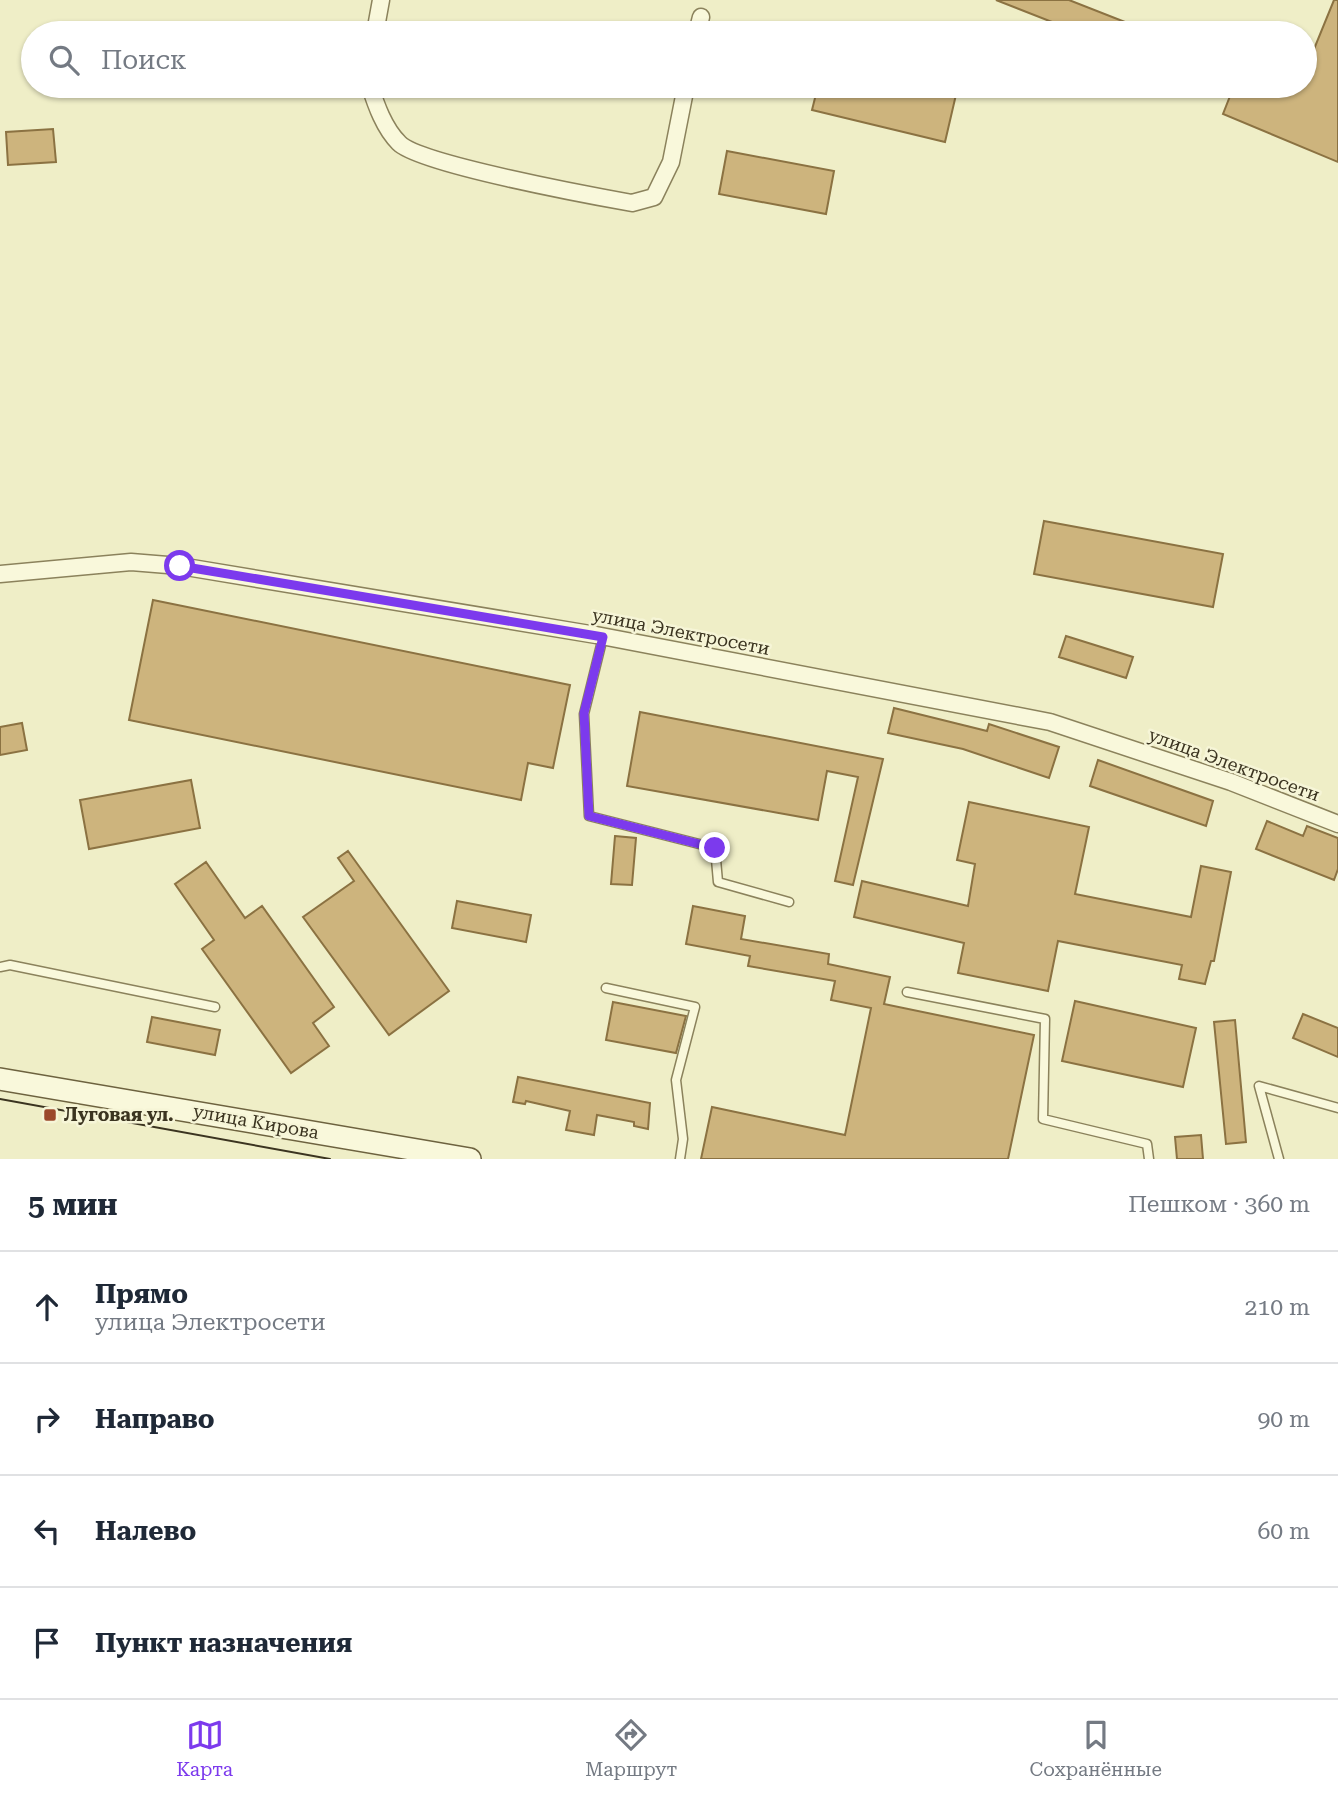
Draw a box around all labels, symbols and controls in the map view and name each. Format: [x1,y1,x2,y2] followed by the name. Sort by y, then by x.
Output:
[21,21,1317,98] search box
[45,41,83,79] icon: search
[101,45,187,75] text: Поиск
[164,550,195,581] route start
[591,604,772,659] street label: улица Электросети
[1146,724,1323,805] street label: улица Электросети
[699,832,730,863] route end
[192,1100,321,1143] street label: улица Кирова
[64,1104,174,1125] place label: Луговая ул.
[42,1107,58,1123] marker: Луговая ул.
[28,1187,118,1222] text: 5 мин
[1128,1191,1310,1218] text: Пешком · 360 m
[95,1279,188,1309] text: Прямо
[28,1288,66,1326] icon: ahead
[1245,1294,1310,1321] text: 210 m
[95,1309,326,1336] text: улица Электросети
[28,1400,66,1438] icon: right
[95,1404,215,1434] text: Направо
[1257,1406,1310,1433] text: 90 m
[28,1512,66,1550] icon: left
[95,1516,196,1546] text: Налево
[1257,1518,1310,1545] text: 60 m
[28,1624,66,1662] icon: arrive
[95,1628,352,1658] text: Пункт назначения
[176,1716,233,1781] tab: Карта
[585,1716,677,1781] tab: Маршрут
[1030,1716,1162,1781] tab: Сохранённые

